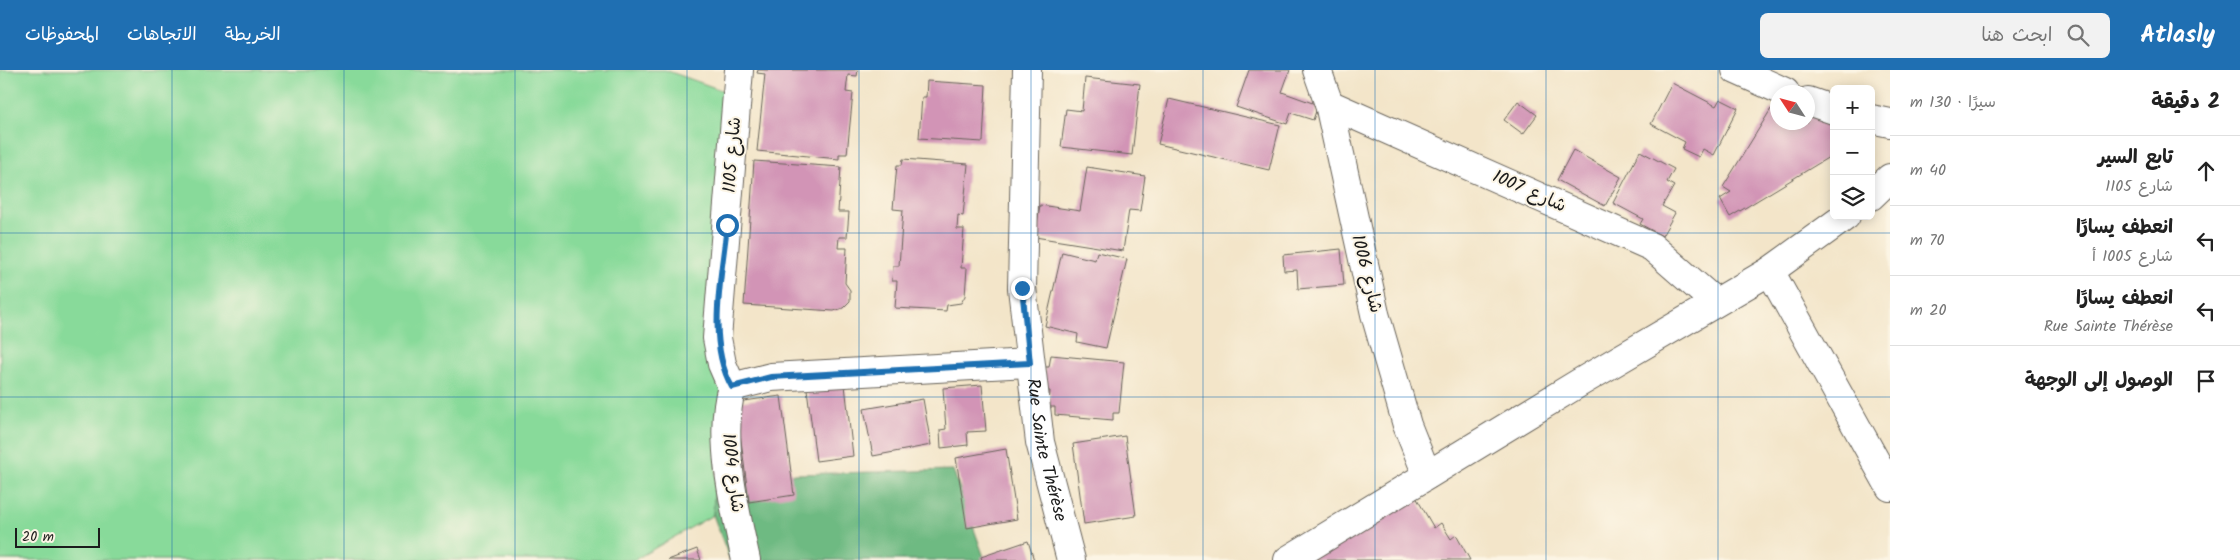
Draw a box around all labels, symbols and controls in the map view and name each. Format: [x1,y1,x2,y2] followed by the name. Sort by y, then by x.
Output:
[1760,13,2110,58] search box
[2140,16,2215,55] text: Atlasly
[25,21,99,50] text: المحفوظات
[127,21,197,50] text: الاتجاهات
[225,21,281,50] text: الخريطة
[1981,21,2052,51] text: ابحث هنا
[2064,21,2092,49] icon: search
[1770,85,1815,130] north arrow
[1830,85,1875,220] map controls
[1830,85,1875,130] button: +
[2151,86,2220,119] text: 2 دقيقة
[1910,90,1996,115] text: سيرًا · 130 m
[716,116,750,194] street label: شارع 1105
[1830,130,1875,175] button: −
[2098,143,2173,173] text: تابع السير
[2192,157,2220,185] icon: ahead
[1910,158,1946,183] text: 40 m
[1487,163,1571,221] street label: شارع 1007
[2105,174,2173,199] text: شارع 1105
[1830,175,1875,220] button: layers
[2076,213,2173,243] text: انعطف يسارًا
[716,214,739,237] route start
[2192,227,2220,255] icon: left
[1910,228,1945,253] text: 70 m
[1342,232,1390,316] street label: شارع 1006
[2092,244,2173,269] text: شارع 1005 أ
[1011,277,1034,300] route end
[2076,284,2173,314] text: انعطف يسارًا
[2192,297,2220,325] icon: left
[1910,298,1946,323] text: 20 m
[2044,314,2173,339] text: Rue Sainte Thérèse
[2025,366,2173,396] text: الوصول إلى الوجهة
[2192,367,2220,395] icon: arrive
[1018,377,1075,525] street label: Rue Sainte Thérèse
[713,432,751,514] street label: شارع 1004
[15,525,100,548] scale bar
[22,526,54,548] text: 20 m

